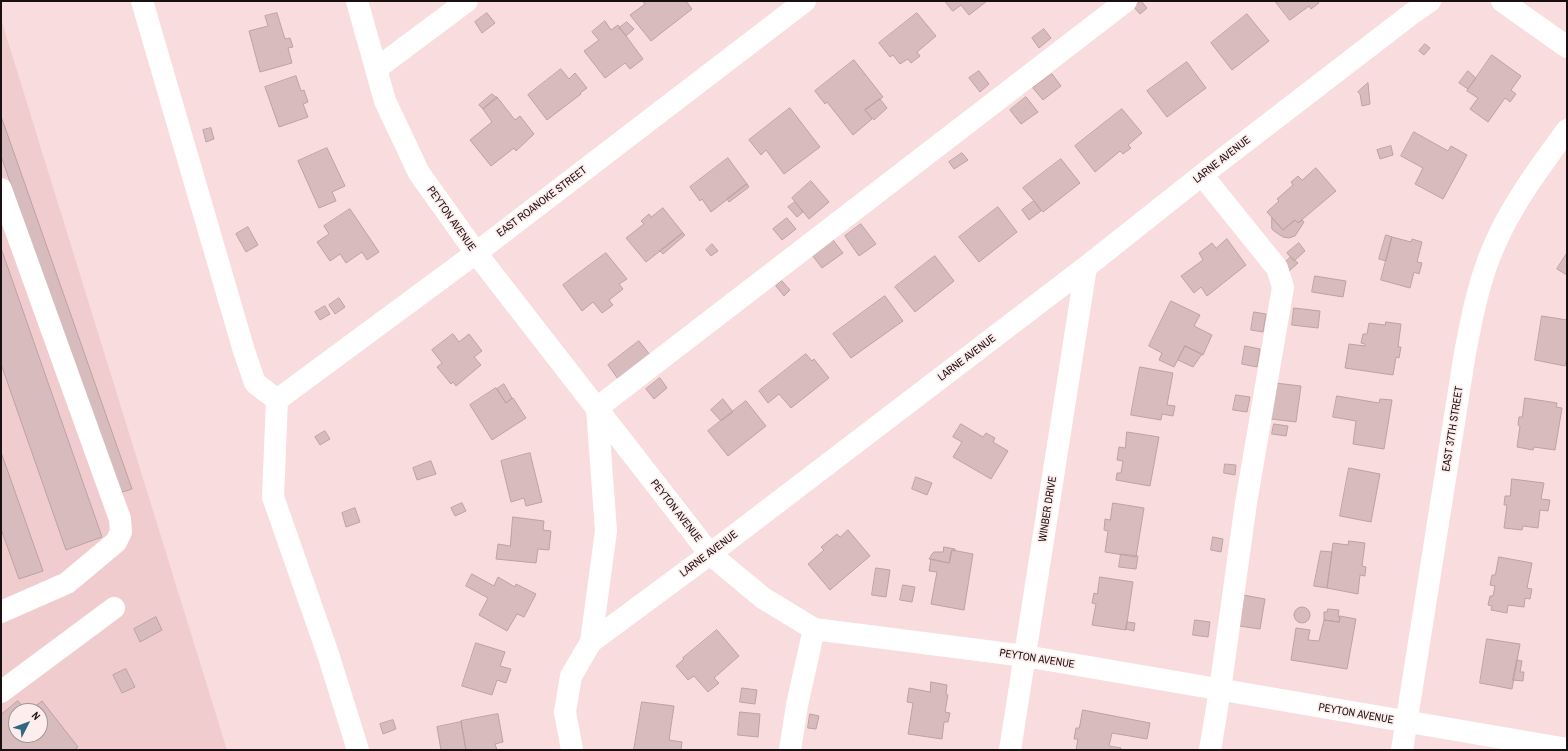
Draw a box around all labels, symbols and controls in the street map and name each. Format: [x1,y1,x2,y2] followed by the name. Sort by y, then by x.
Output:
[1191,134,1253,186] street label: LARNE AVENUE
[494,164,590,240] street label: EAST ROANOKE STREET
[424,184,478,254] street label: PEYTON AVENUE
[935,332,999,384] street label: LARNE AVENUE
[1440,385,1466,473] street label: EAST 37TH STREET
[1036,475,1060,543] street label: WINBER DRIVE
[647,477,705,545] street label: PEYTON AVENUE
[677,528,741,580] street label: LARNE AVENUE
[998,647,1076,671] street label: PEYTON AVENUE
[1317,701,1395,727] street label: PEYTON AVENUE
[8,703,48,743] north arrow
[29,709,44,723] text: N

